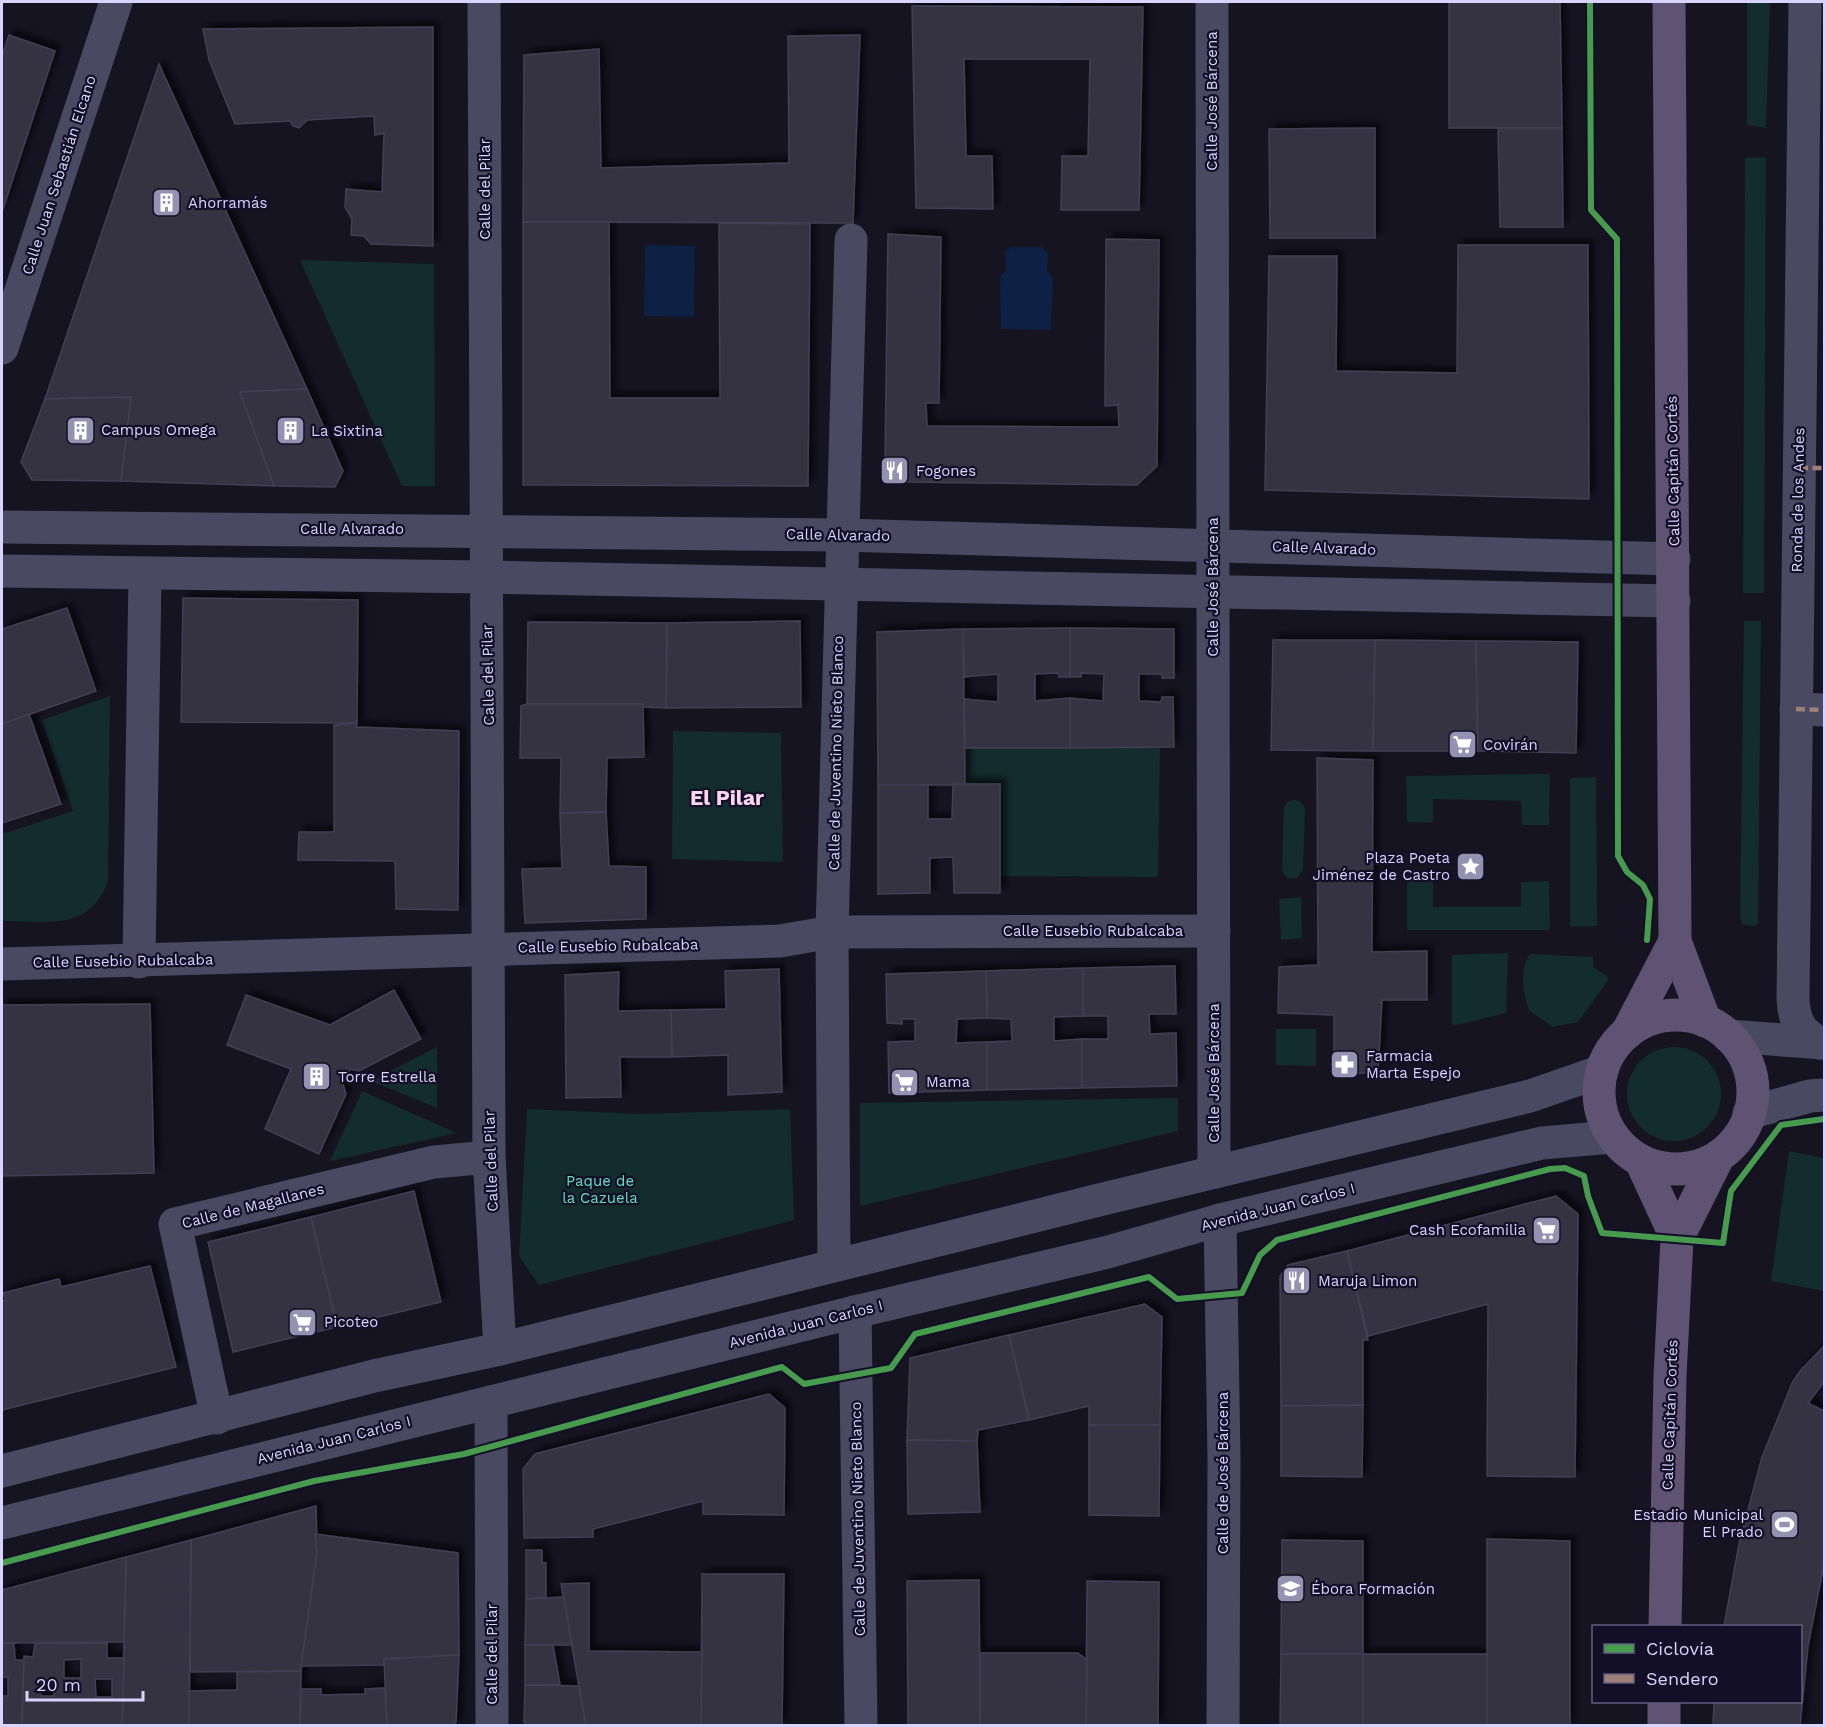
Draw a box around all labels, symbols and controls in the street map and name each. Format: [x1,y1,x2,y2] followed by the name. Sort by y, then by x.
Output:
[1203,31,1221,171] street label: Calle José Bárcena
[18,73,100,277] street label: Calle Juan Sebastián Elcano
[476,138,494,240] street label: Calle del Pilar
[151,187,183,219] building icon: Ahorramás
[188,194,267,212] place label: Ahorramás
[1663,395,1683,547] street label: Calle Capitán Cortés
[64,414,96,446] building icon: Campus Omega
[274,415,306,447] building icon: La Sixtina
[101,421,217,439] place label: Campus Omega
[311,422,383,440] place label: La Sixtina
[1788,427,1808,573] street label: Ronda de los Andes
[879,455,911,487] restaurant icon: Fogones
[916,462,976,480] place label: Fogones
[1204,517,1222,657] street label: Calle José Bárcena
[300,520,404,538] street label: Calle Alvarado
[786,525,890,545] street label: Calle Alvarado
[1272,537,1376,559] street label: Calle Alvarado
[478,624,498,726] street label: Calle del Pilar
[825,635,847,871] street label: Calle de Juventino Nieto Blanco
[1446,729,1478,761] supermarket icon: Covirán
[1483,736,1538,754] place label: Covirán
[690,785,764,810] district label: El Pilar
[1313,849,1450,884] place label: Plaza Poeta Jiménez de Castro
[1455,851,1487,883] place icon: Plaza Poeta Jiménez de Castro
[1003,922,1184,940] street label: Calle Eusebio Rubalcaba
[517,935,699,957] street label: Calle Eusebio Rubalcaba
[32,950,214,972] street label: Calle Eusebio Rubalcaba
[1205,1003,1223,1143] street label: Calle José Bárcena
[1366,1047,1461,1082] place label: Farmacia Marta Espejo
[1329,1049,1361,1081] pharmacy icon: Farmacia Marta Espejo
[301,1061,333,1093] building icon: Torre Estrella
[889,1066,921,1098] supermarket icon: Mama
[338,1068,437,1086] place label: Torre Estrella
[926,1073,971,1091] place label: Mama
[480,1110,502,1212] street label: Calle del Pilar
[562,1172,638,1207] park label: Paque de la Cazuela
[1199,1179,1357,1235] street label: Avenida Juan Carlos I
[180,1180,326,1232] street label: Calle de Magallanes
[1531,1214,1563,1246] supermarket icon: Cash Ecofamilia
[1409,1221,1526,1239] place label: Cash Ecofamilia
[1281,1265,1313,1297] restaurant icon: Maruja Limon
[1318,1272,1417,1290] place label: Maruja Limon
[727,1296,885,1352] street label: Avenida Juan Carlos I
[287,1306,319,1338] supermarket icon: Picoteo
[324,1313,378,1331] place label: Picoteo
[1658,1339,1682,1491] street label: Calle Capitán Cortés
[1214,1391,1232,1554] street label: Calle de José Bárcena
[847,1401,869,1637] street label: Calle de Juventino Nieto Blanco
[255,1412,413,1468] street label: Avenida Juan Carlos I
[1633,1506,1763,1541] place label: Estadio Municipal El Prado
[1768,1508,1800,1540] sports icon: Estadio Municipal El Prado
[1274,1573,1306,1605] school or university icon: Ébora Formación
[1311,1580,1435,1598] place label: Ébora Formación
[483,1603,501,1705] street label: Calle del Pilar
[1592,1625,1802,1703] legend
[1646,1638,1714,1659] text: Ciclovía
[27,1664,142,1702] scale bar
[1646,1668,1719,1689] text: Sendero
[36,1674,81,1695] text: 20 m

